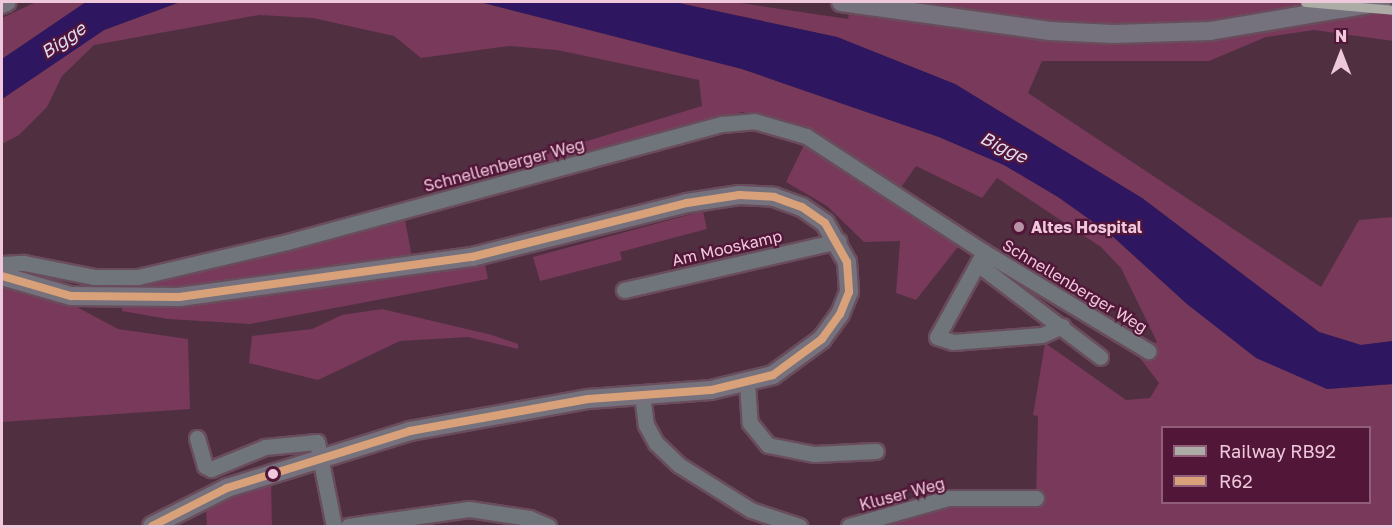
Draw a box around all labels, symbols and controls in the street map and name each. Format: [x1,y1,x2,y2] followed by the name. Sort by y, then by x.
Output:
[36,17,90,63] water label: Bigge
[1311,24,1371,84] north arrow
[1335,26,1347,46] text: N
[977,126,1031,168] water label: Bigge
[422,134,586,196] street label: Schnellenberger Weg
[1031,217,1142,237] place label: Altes Hospital
[1012,220,1026,234] marker: Altes Hospital
[670,226,784,270] street label: Am Mooskamp
[999,235,1151,337] street label: Schnellenberger Weg
[1161,426,1371,504] legend
[1219,440,1336,462] text: Railway RB92
[267,468,279,480] unlabelled marker
[1219,470,1253,492] text: R62
[857,473,947,515] street label: Kluser Weg

